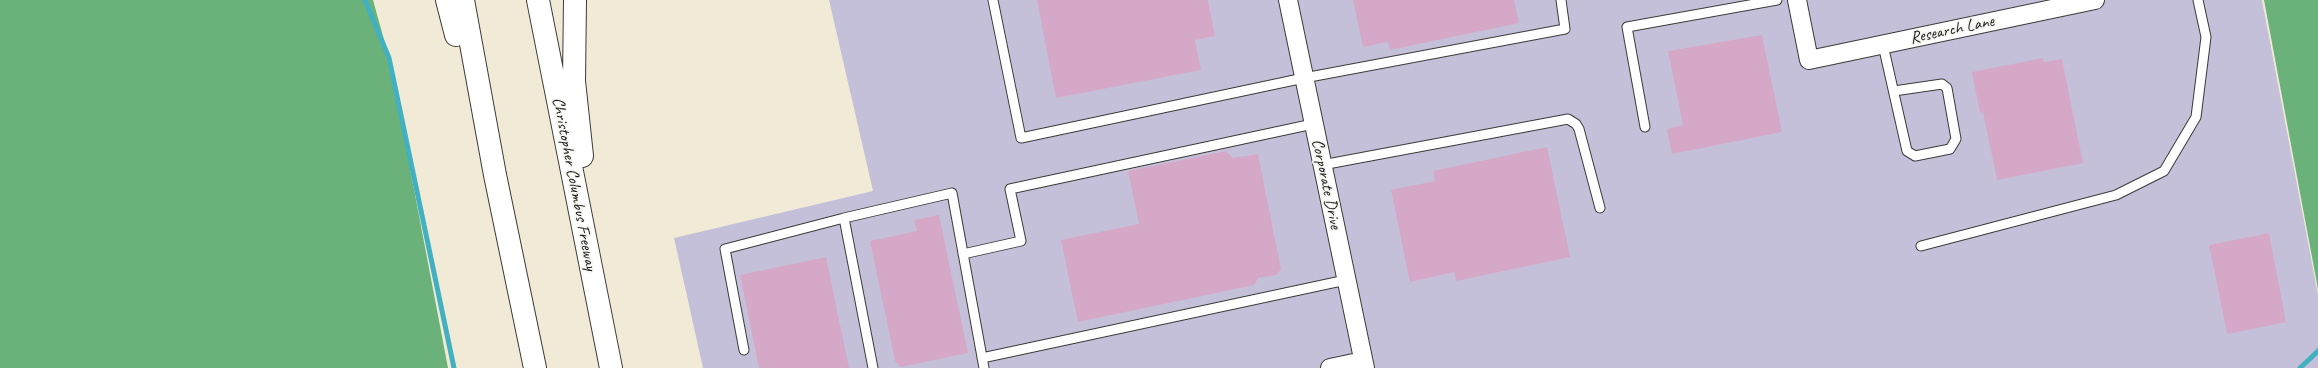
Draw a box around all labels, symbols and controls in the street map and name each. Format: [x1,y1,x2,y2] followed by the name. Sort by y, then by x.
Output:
[1908,11,1996,49] street label: Research Lane
[547,96,601,272] street label: Christopher Columbus Freeway
[1307,137,1345,231] street label: Corporate Drive

